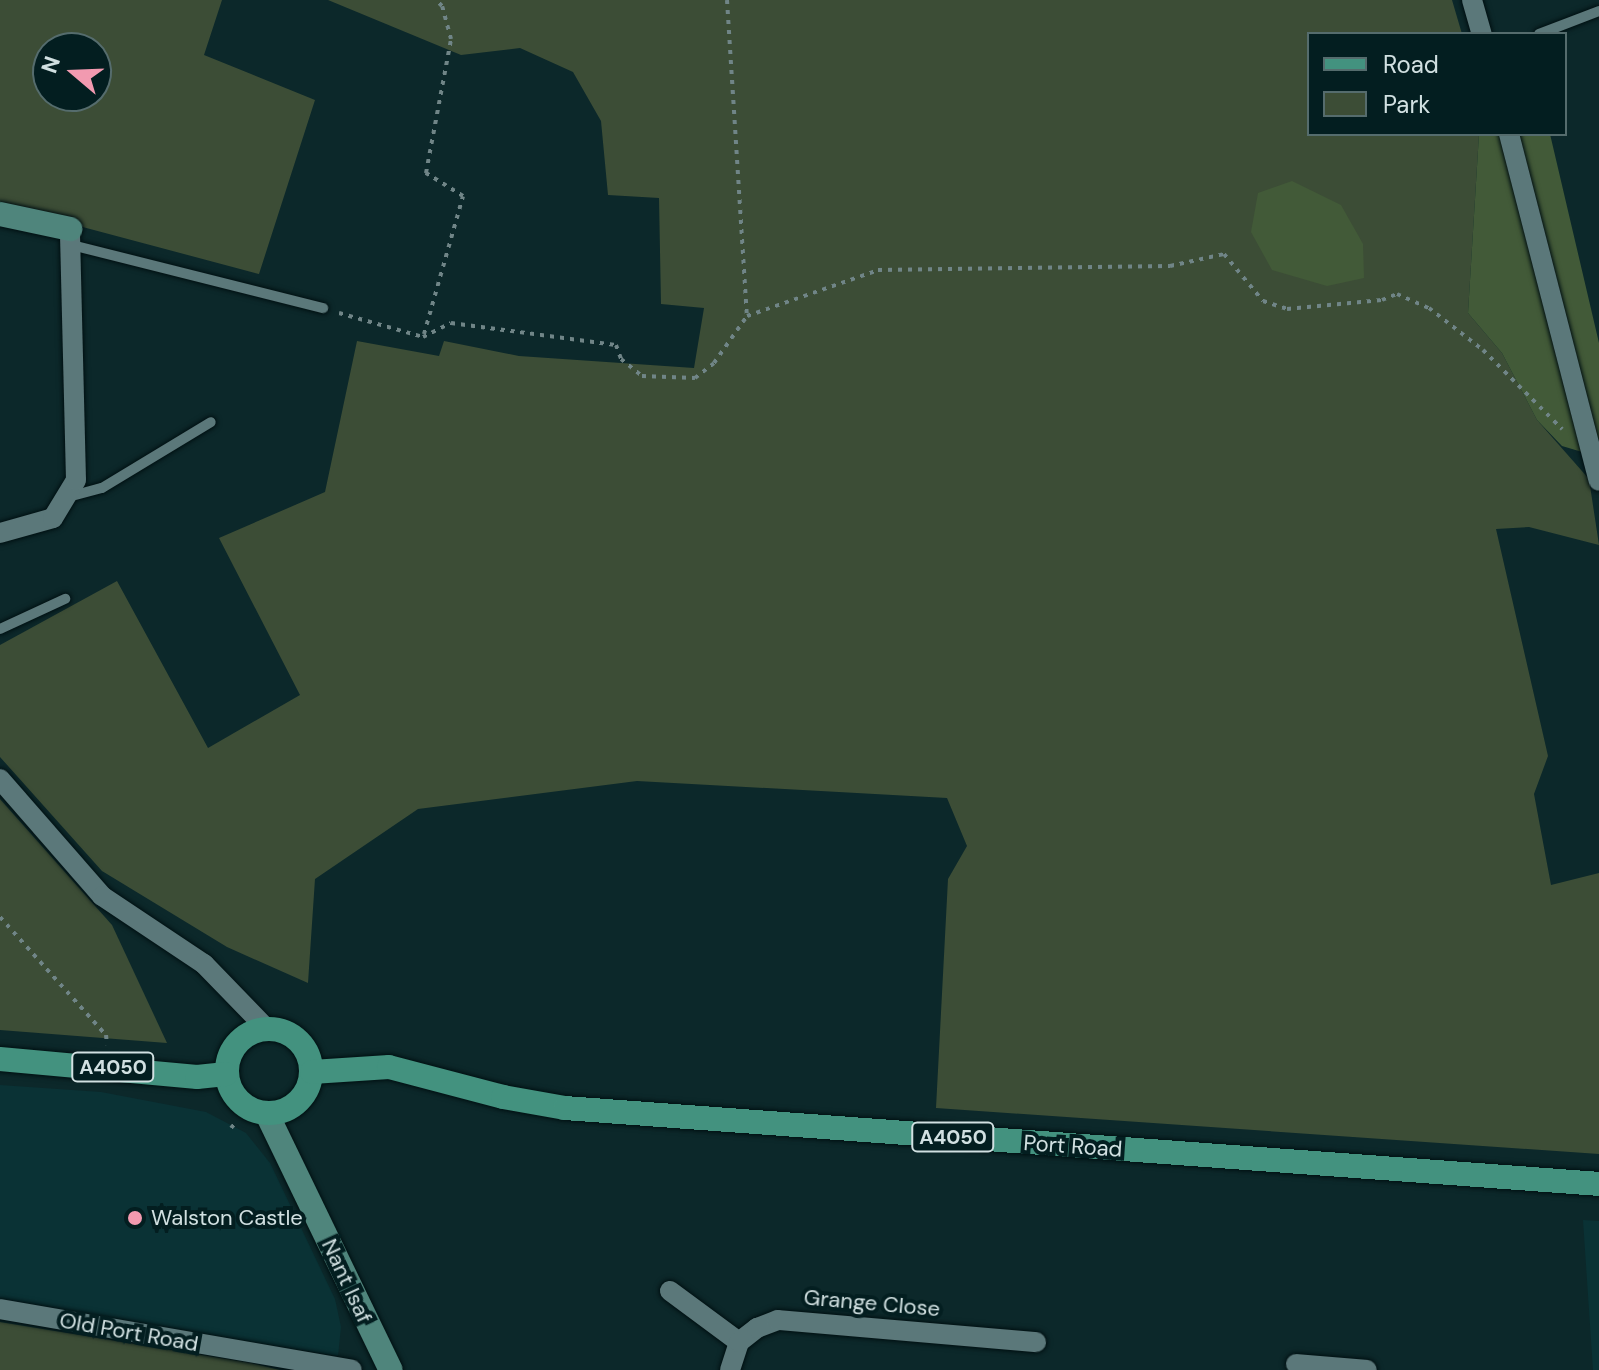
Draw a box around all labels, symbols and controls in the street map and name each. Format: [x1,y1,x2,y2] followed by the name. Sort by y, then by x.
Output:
[32,32,112,112] north arrow
[1307,32,1567,136] legend
[1383,49,1439,80] text: Road
[34,52,67,77] text: N
[1383,89,1430,120] text: Park
[71,1051,155,1083] road number: A4050
[911,1121,995,1153] road number: A4050
[1023,1129,1123,1163] street label: Port Road
[151,1205,303,1231] place label: Walston Castle
[126,1209,144,1227] marker: Walston Castle
[316,1235,378,1327] street label: Nant Isaf
[803,1284,941,1322] street label: Grange Close
[57,1307,201,1357] street label: Old Port Road

